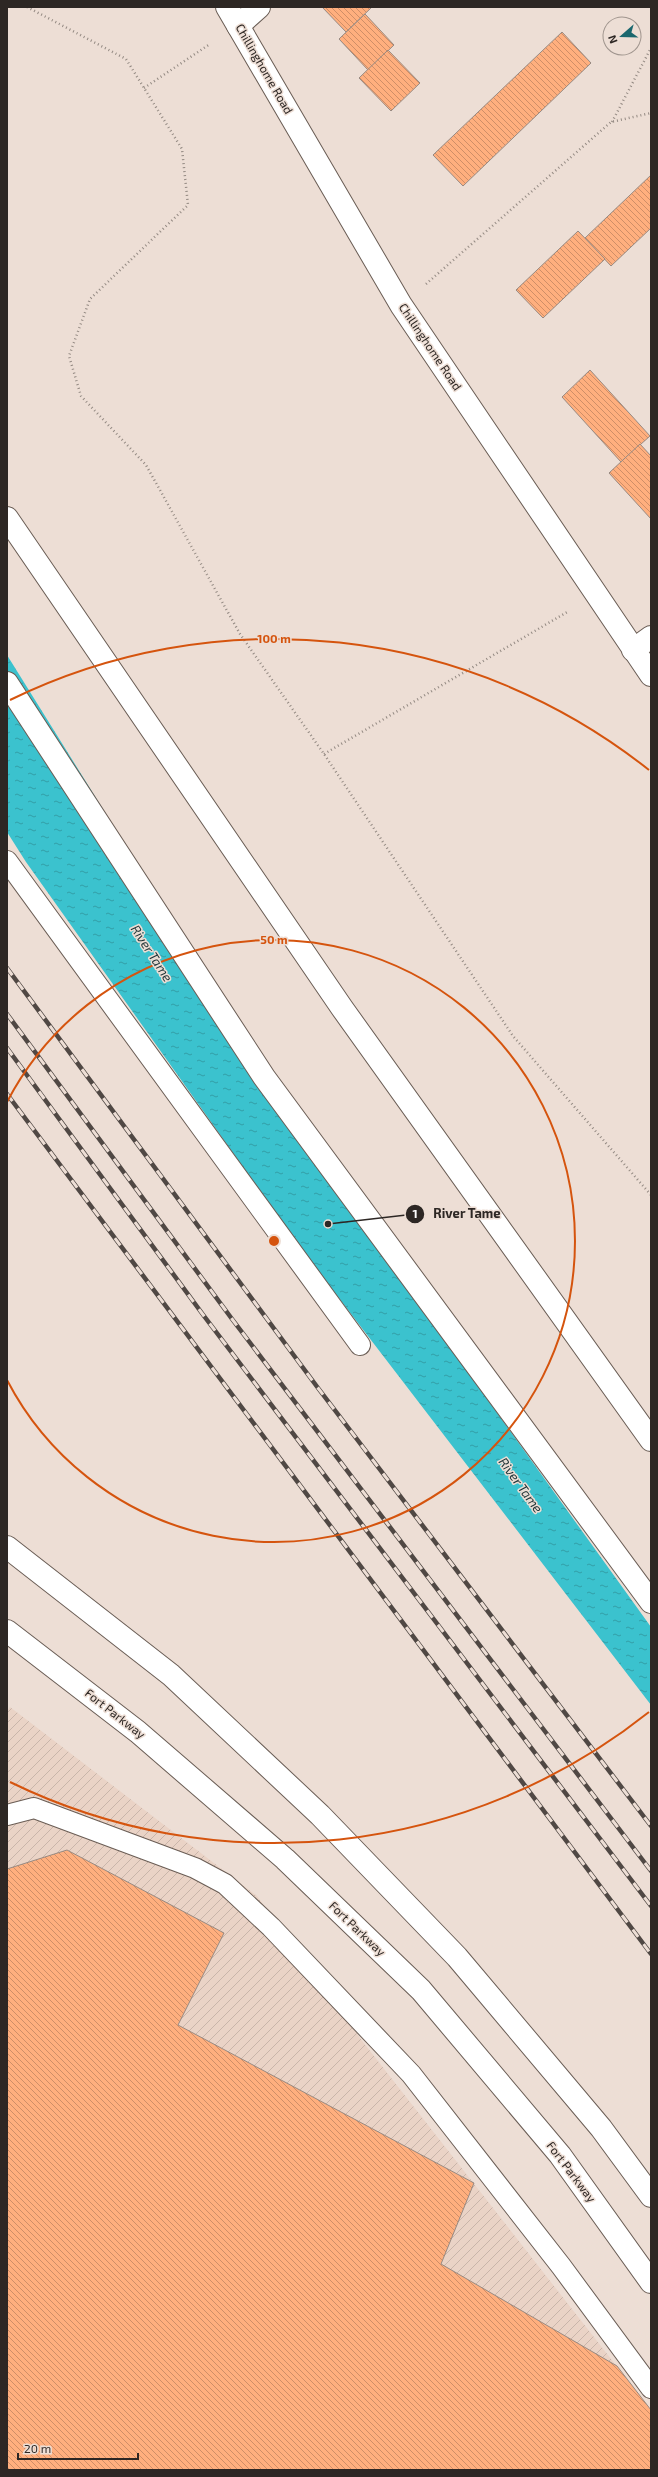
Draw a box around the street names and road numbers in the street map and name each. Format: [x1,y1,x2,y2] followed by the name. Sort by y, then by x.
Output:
[233,21,296,116] street label: Chillinghome Road
[397,300,465,392] street label: Chillinghome Road
[83,1685,149,1741] street label: Fort Parkway
[327,1898,389,1959] street label: Fort Parkway
[544,2138,600,2205] street label: Fort Parkway

